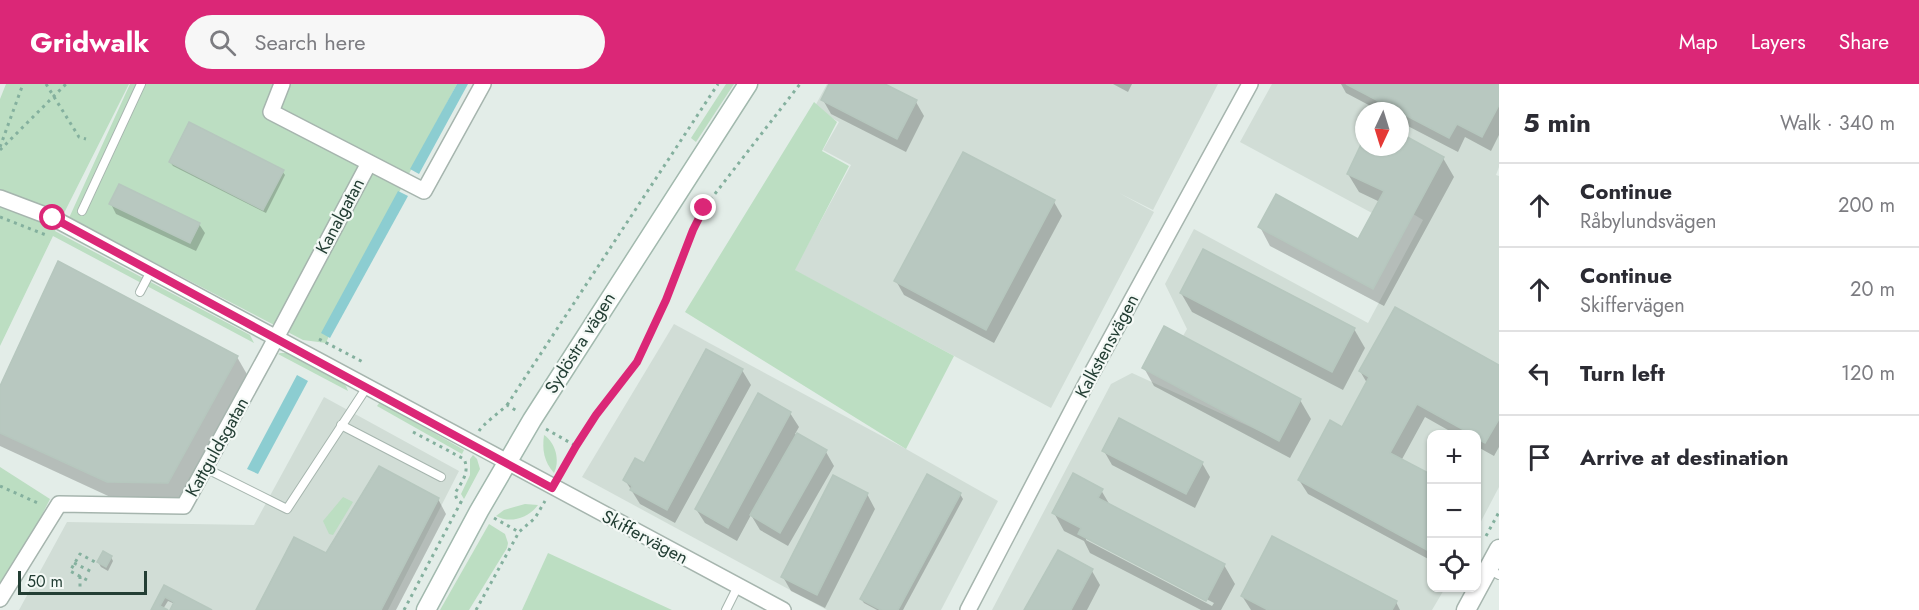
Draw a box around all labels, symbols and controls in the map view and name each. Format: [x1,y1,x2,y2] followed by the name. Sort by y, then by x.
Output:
[185,15,605,69] search box
[30,22,149,63] text: Gridwalk
[206,26,239,59] icon: search
[254,26,366,58] text: Search here
[1679,27,1718,57] text: Map
[1751,27,1806,57] text: Layers
[1839,27,1889,57] text: Share
[1355,102,1409,156] north arrow
[1523,104,1591,142] text: 5 min
[1780,109,1895,138] text: Walk · 340 m
[309,174,371,258] street label: Kanalgatan
[1580,175,1672,207] text: Continue
[1523,189,1556,222] icon: ahead
[1838,191,1895,220] text: 200 m
[690,194,716,220] route end
[39,204,65,230] route start
[1580,207,1716,236] text: Råbylundsvägen
[1580,259,1672,291] text: Continue
[1523,273,1556,306] icon: ahead
[1850,275,1895,304] text: 20 m
[538,287,622,399] street label: Sydöstra vägen
[1069,290,1145,402] street label: Kalkstensvägen
[1580,291,1685,320] text: Skiffervägen
[1523,357,1556,390] icon: left
[1580,357,1665,389] text: Turn left
[1841,359,1895,388] text: 120 m
[179,393,255,501] street label: Kattguldsgatan
[1427,430,1481,592] map controls
[1427,430,1481,484] button: +
[1523,441,1556,474] icon: arrive
[1580,441,1789,473] text: Arrive at destination
[1427,484,1481,538] button: −
[597,503,693,571] street label: Skiffervägen
[1427,538,1481,592] button: locate
[18,568,147,596] scale bar
[27,570,63,593] text: 50 m

